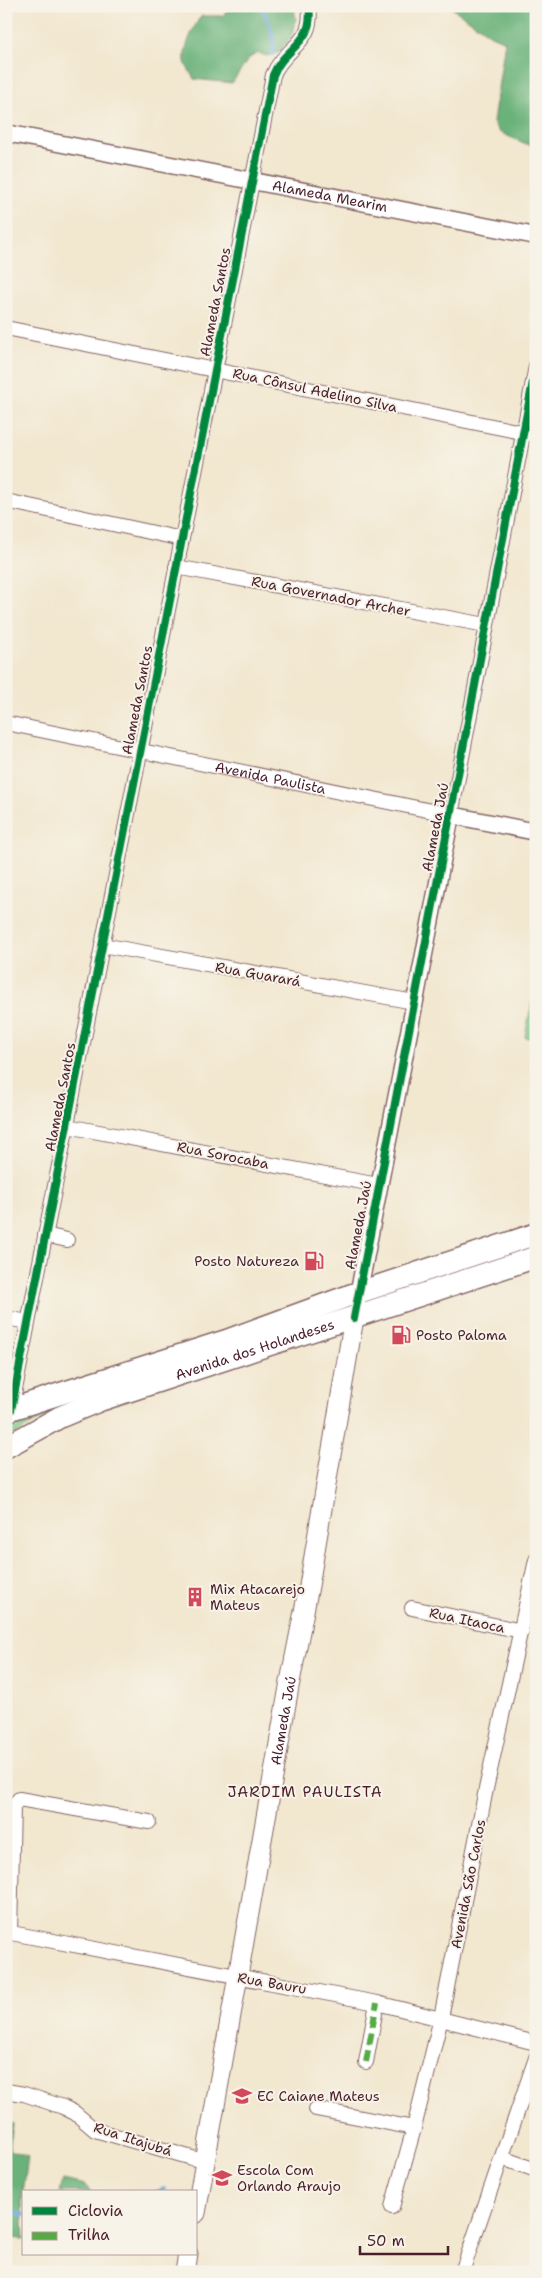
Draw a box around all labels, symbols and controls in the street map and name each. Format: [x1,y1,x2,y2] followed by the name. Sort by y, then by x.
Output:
[271,176,389,216] street label: Alameda Mearim
[196,246,234,358] street label: Alameda Santos
[231,364,399,416] street label: Rua Cônsul Adelino Silva
[250,572,412,620] street label: Rua Governador Archer
[118,644,156,756] street label: Alameda Santos
[213,757,328,798] street label: Avenida Paulista
[418,781,452,873] street label: Alameda Jaú
[214,958,302,990] street label: Rua Guarará
[41,1041,79,1153] street label: Alameda Santos
[175,1137,271,1173] street label: Rua Sorocaba
[341,1179,375,1271] street label: Alameda Jaú
[303,1250,325,1272] fuel station icon: Posto Natureza
[194,1252,299,1270] place label: Posto Natureza
[173,1315,337,1384] street label: Avenida dos Holandeses
[390,1324,412,1346] fuel station icon: Posto Paloma
[416,1326,507,1344] place label: Posto Paloma
[210,1580,305,1614] place label: Mix Atacarejo Mateus
[184,1586,206,1608] building icon: Mix Atacarejo Mateus
[428,1603,507,1637] street label: Rua Itaoca
[266,1675,300,1767] street label: Alameda Jaú
[227,1782,383,1802] district label: JARDIM PAULISTA
[447,1818,489,1950] street label: Avenida São Carlos
[236,1968,308,1998] street label: Rua Bauru
[231,2085,253,2107] school or university icon: EC Caiane Mateus
[257,2087,380,2105] place label: EC Caiane Mateus
[92,2118,175,2160] street label: Rua Itajubá
[237,2161,341,2195] place label: Escola Com Orlando Araujo
[211,2167,233,2189] school or university icon: Escola Com Orlando Araujo
[22,2190,198,2256] legend
[68,2201,124,2221] text: Ciclovia
[360,2223,447,2255] scale bar
[68,2225,110,2245] text: Trilha
[367,2231,405,2251] text: 50 m

